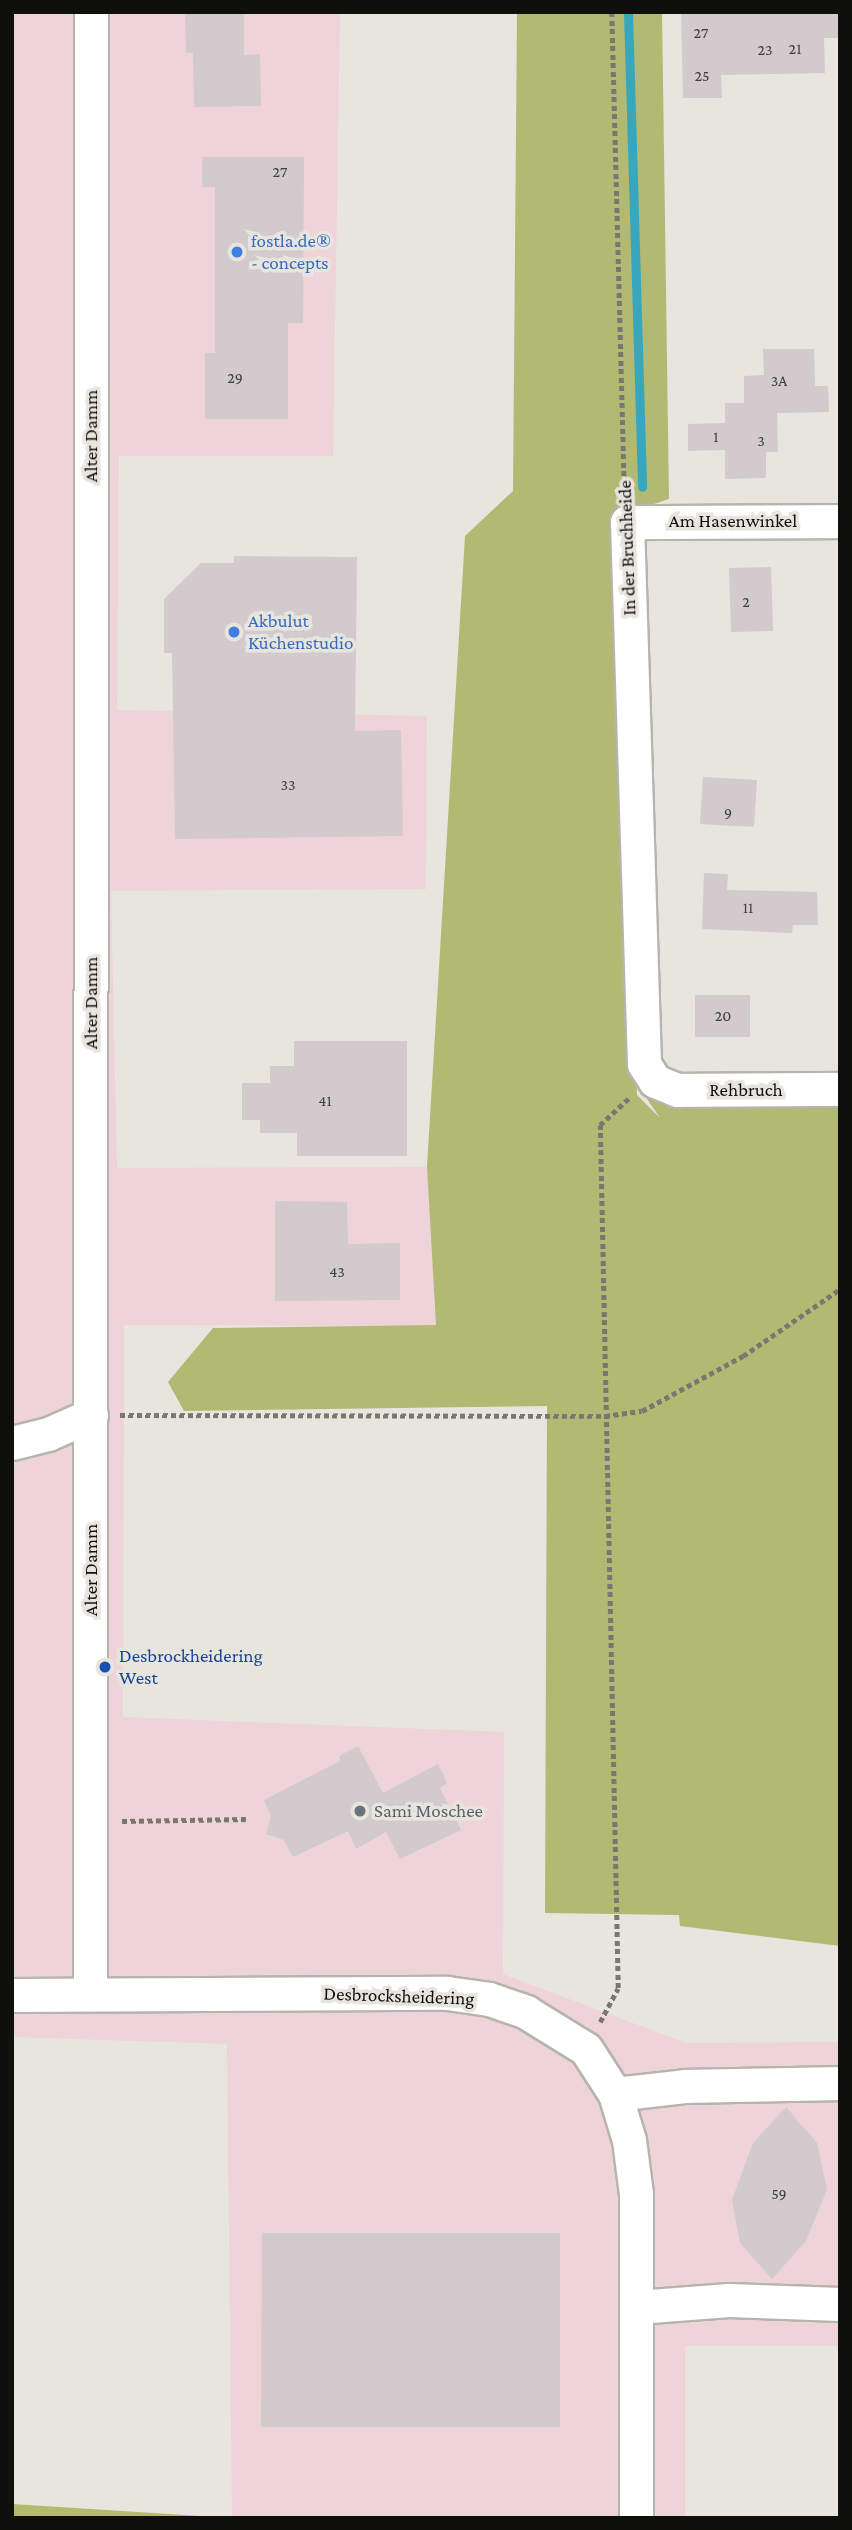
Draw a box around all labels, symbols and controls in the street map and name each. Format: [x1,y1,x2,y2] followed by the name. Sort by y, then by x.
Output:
[694,23,708,43] house number: 27
[789,39,801,59] house number: 21
[757,40,773,60] house number: 23
[694,66,710,86] house number: 25
[273,162,287,182] house number: 27
[251,230,331,274] place label: fostla.de® - concepts
[229,244,245,260] marker: fostla.de® - concepts
[227,368,243,388] house number: 29
[771,371,787,391] house number: 3A
[80,390,102,482] street label: Alter Damm
[713,427,719,447] house number: 1
[757,431,765,451] house number: 3
[613,480,641,616] street label: In der Bruchheide
[669,510,797,532] street label: Am Hasenwinkel
[742,592,750,612] house number: 2
[248,610,353,654] place label: Akbulut Küchenstudio
[226,624,242,640] marker: Akbulut Küchenstudio
[280,775,296,795] house number: 33
[724,803,732,823] house number: 9
[743,898,753,918] house number: 11
[80,957,102,1049] street label: Alter Damm
[715,1006,731,1026] house number: 20
[709,1079,783,1101] street label: Rehbruch
[318,1091,332,1111] house number: 41
[329,1262,345,1282] house number: 43
[80,1524,102,1616] street label: Alter Damm
[119,1645,263,1689] place label: Desbrockheidering West
[97,1659,113,1675] marker: Desbrockheidering West
[374,1800,483,1822] place label: Sami Moschee
[352,1803,368,1819] marker: Sami Moschee
[323,1982,475,2010] street label: Desbrocksheidering
[771,2184,787,2204] house number: 59

